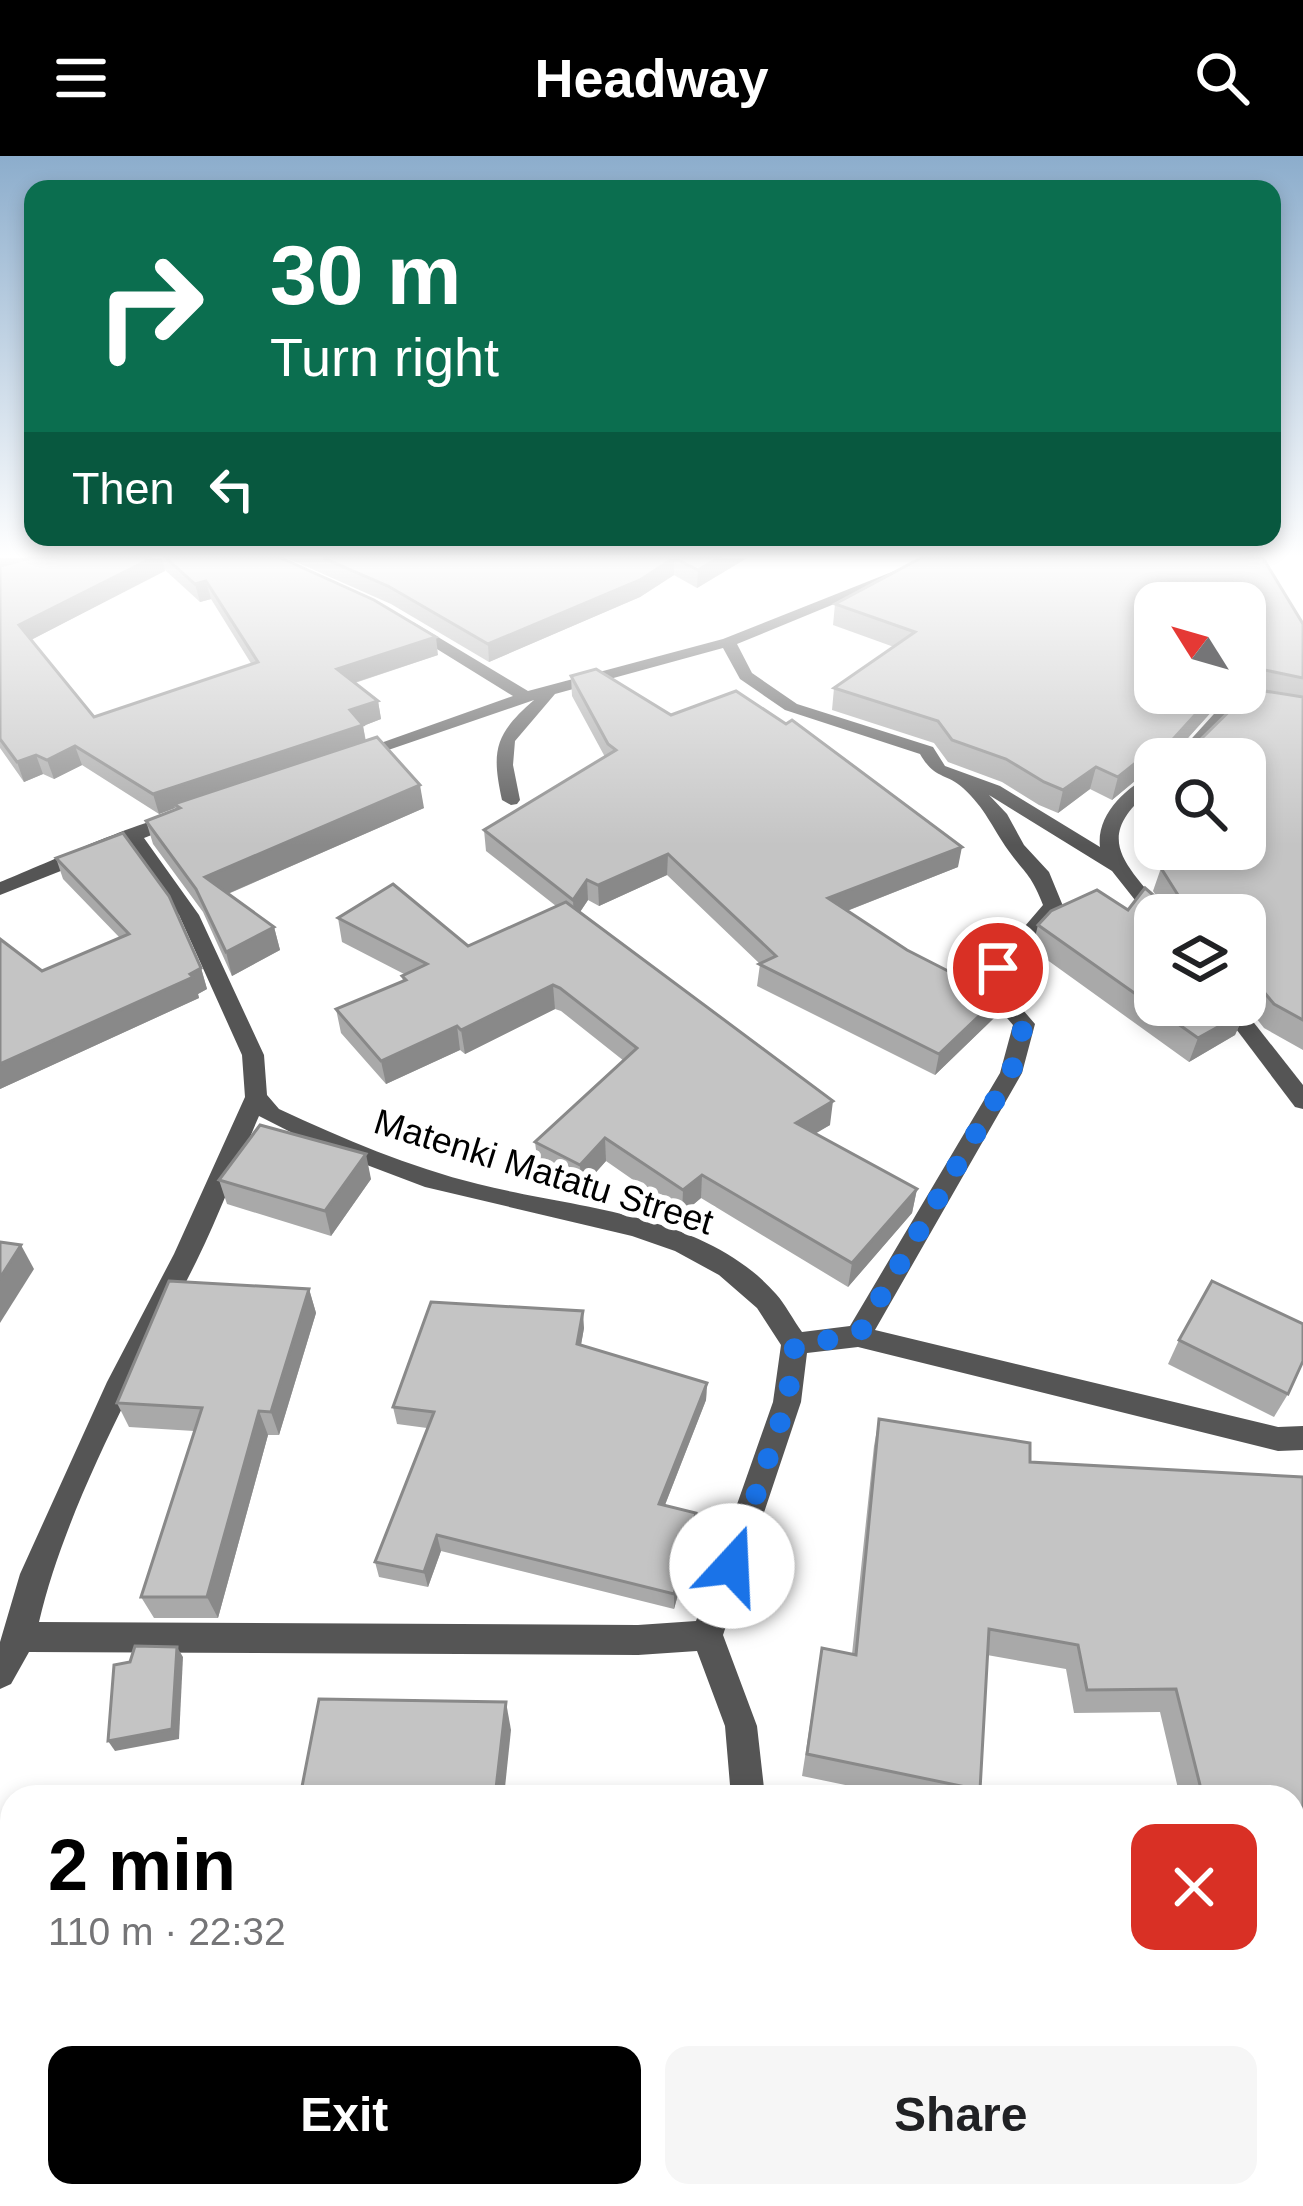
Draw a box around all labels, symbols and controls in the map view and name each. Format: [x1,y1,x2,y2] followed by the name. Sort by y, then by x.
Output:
[48,45,114,111] icon: menu
[1189,45,1255,111] icon: search
[534,48,769,108] text: Headway
[72,228,228,384] icon: right
[270,228,461,322] text: 30 m
[270,327,499,387] text: Turn right
[199,456,265,522] icon: left
[72,463,175,514] text: Then
[1134,582,1266,714] north arrow
[1134,582,1266,1026] map controls
[1134,738,1266,870] button: search
[1134,894,1266,1026] button: layers
[947,917,1049,1019] pin
[965,935,1031,1001] icon: arrive
[369,1100,718,1243] street label: Matenki Matatu Street
[669,1503,795,1629] position arrow
[1131,1824,1257,1950] button: close
[48,1825,236,1905] text: 2 min
[48,1910,286,1953] text: 110 m · 22:32
[48,2046,641,2184] button: Exit
[665,2046,1257,2184] button: Share

